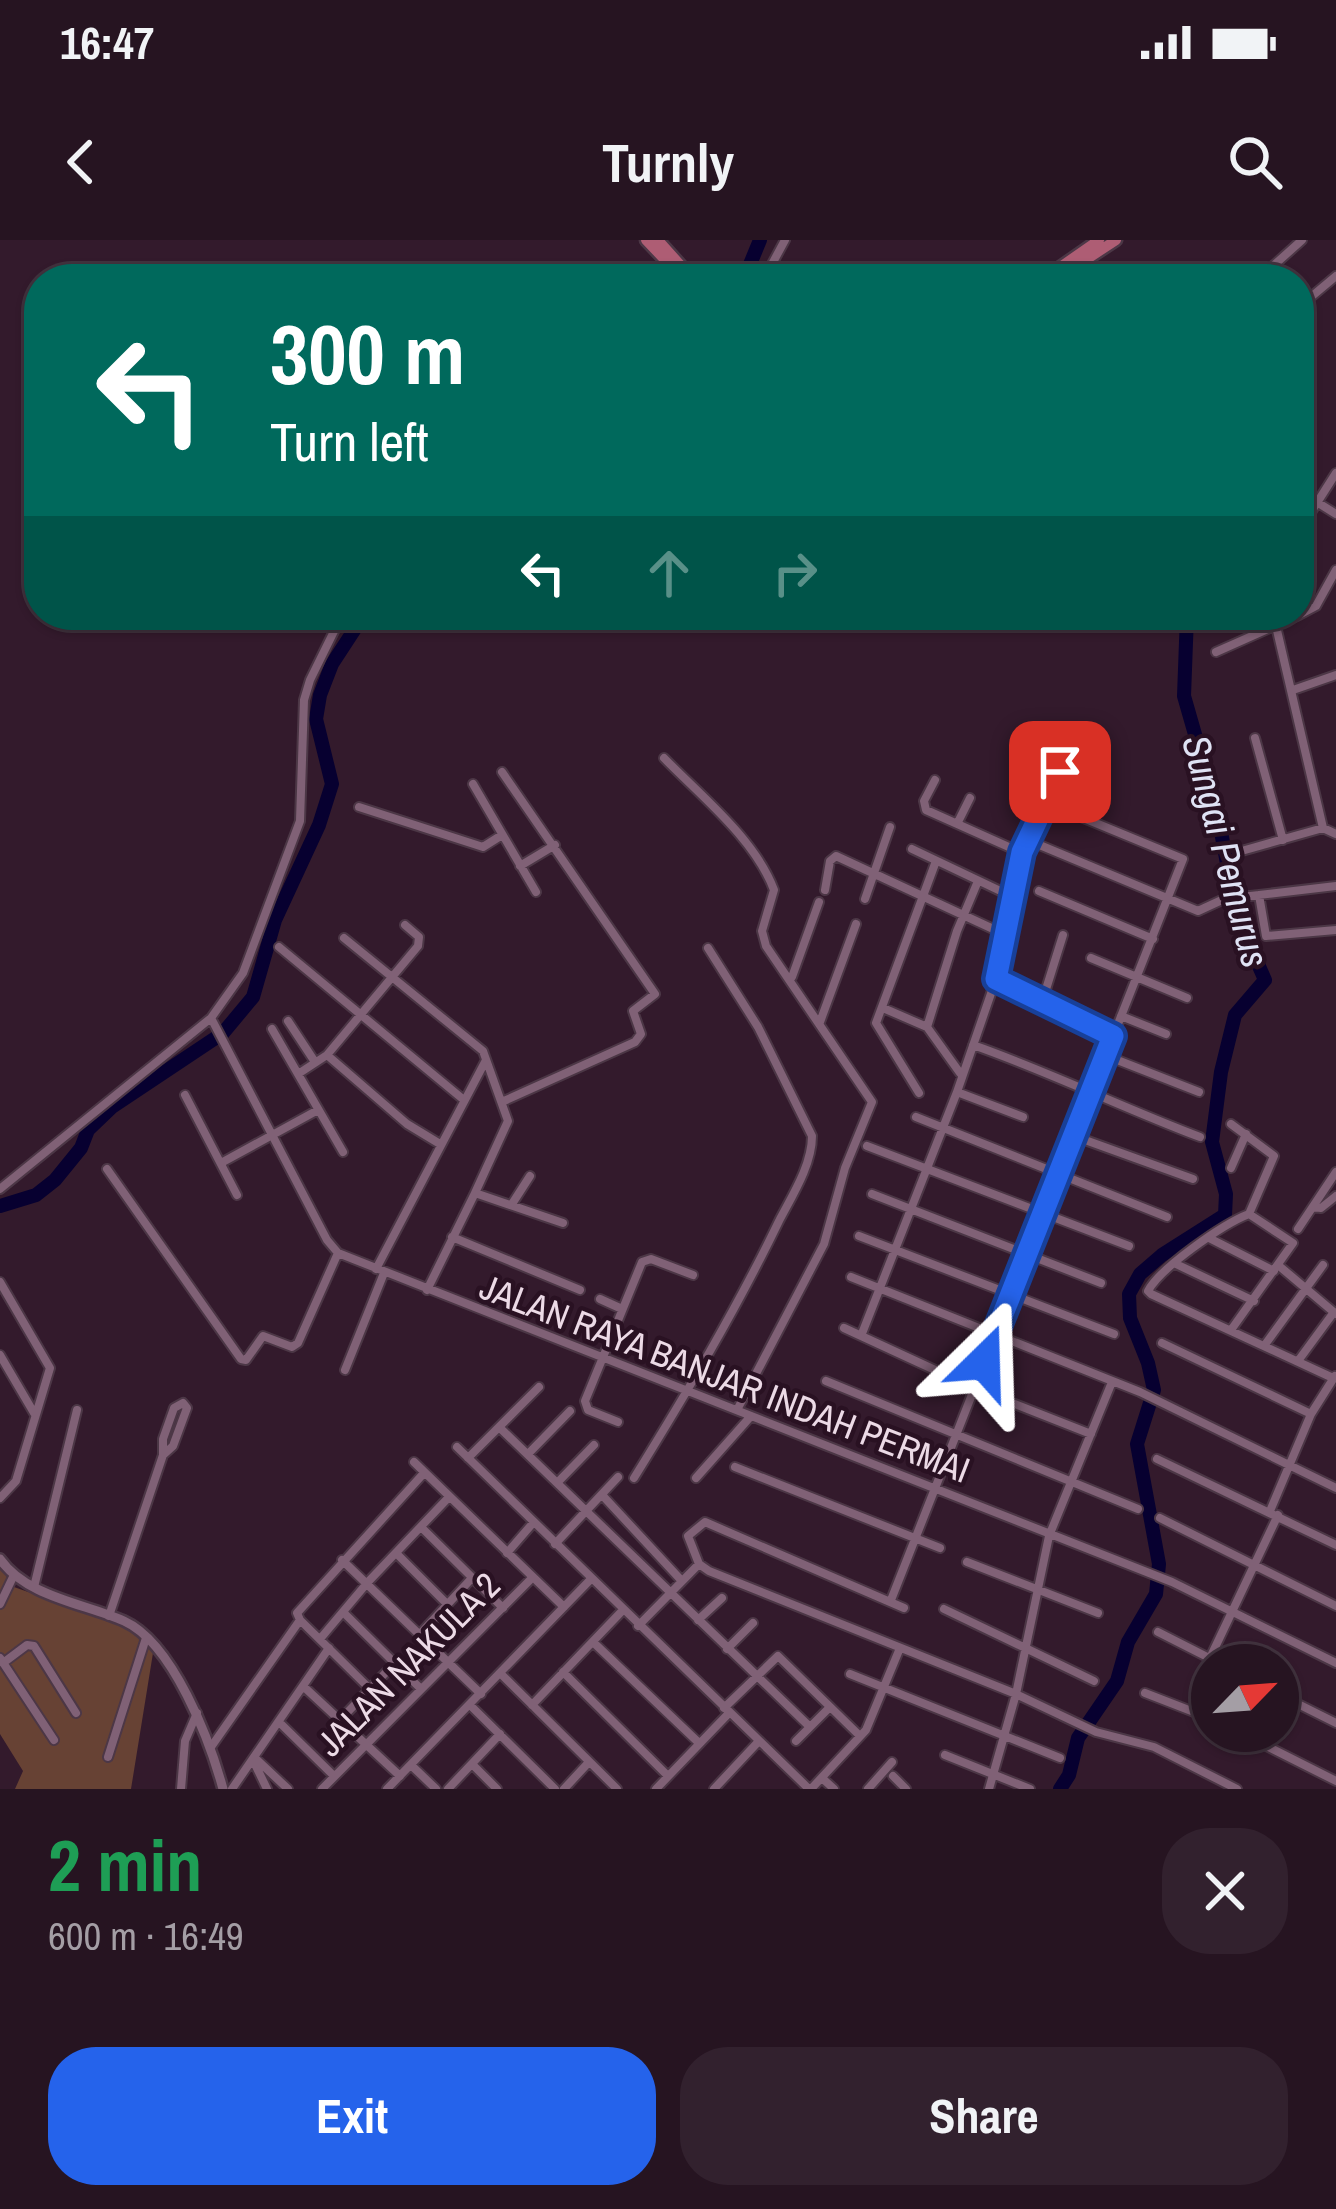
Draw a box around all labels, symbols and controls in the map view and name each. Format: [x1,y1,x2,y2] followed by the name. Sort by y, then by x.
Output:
[60,12,154,73] text: 16:47
[602,126,734,199] text: Turnly
[48,129,114,195] icon: back
[1222,129,1288,195] icon: search
[270,297,465,410] text: 300 m
[72,312,228,468] icon: left
[270,405,429,478] text: Turn left
[510,540,576,606] icon: left
[636,540,702,606] icon: ahead
[762,540,828,606] icon: right
[1009,721,1111,823] pin
[1170,729,1282,973] water label: Sungai Pemurus
[1027,739,1093,805] icon: arrive
[473,1262,977,1494] street label: JALAN RAYA BANJAR INDAH PERMAI
[921,1299,1047,1425] position arrow
[306,1562,510,1766] street label: JALAN NAKULA 2
[1191,1644,1299,1752] north arrow
[1191,1644,1299,1752] map controls
[48,1816,202,1913] text: 2 min
[1162,1828,1288,1954] button: close
[48,1910,244,1962] text: 600 m · 16:49
[48,2047,656,2185] button: Exit
[680,2047,1288,2185] button: Share

